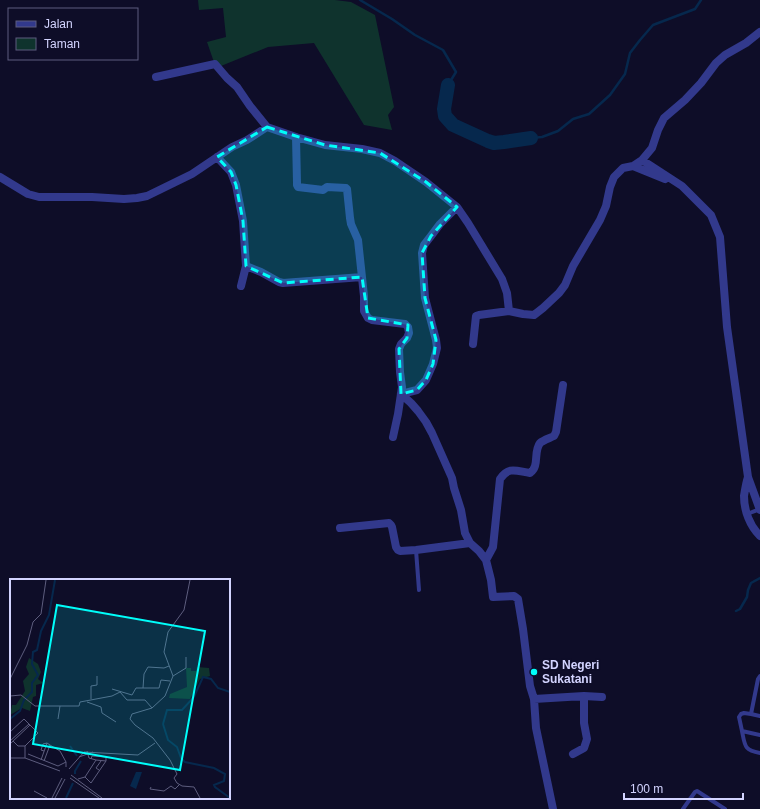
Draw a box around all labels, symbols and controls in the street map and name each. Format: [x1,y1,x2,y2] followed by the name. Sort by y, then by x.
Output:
[8,8,138,60] legend
[44,17,73,31] text: Jalan
[44,37,80,51] text: Taman
[10,579,230,799] inset map
[542,658,599,686] place label: SD Negeri Sukatani
[529,667,539,677] marker: SD Negeri Sukatani
[624,775,743,801] scale bar
[630,782,663,796] text: 100 m

